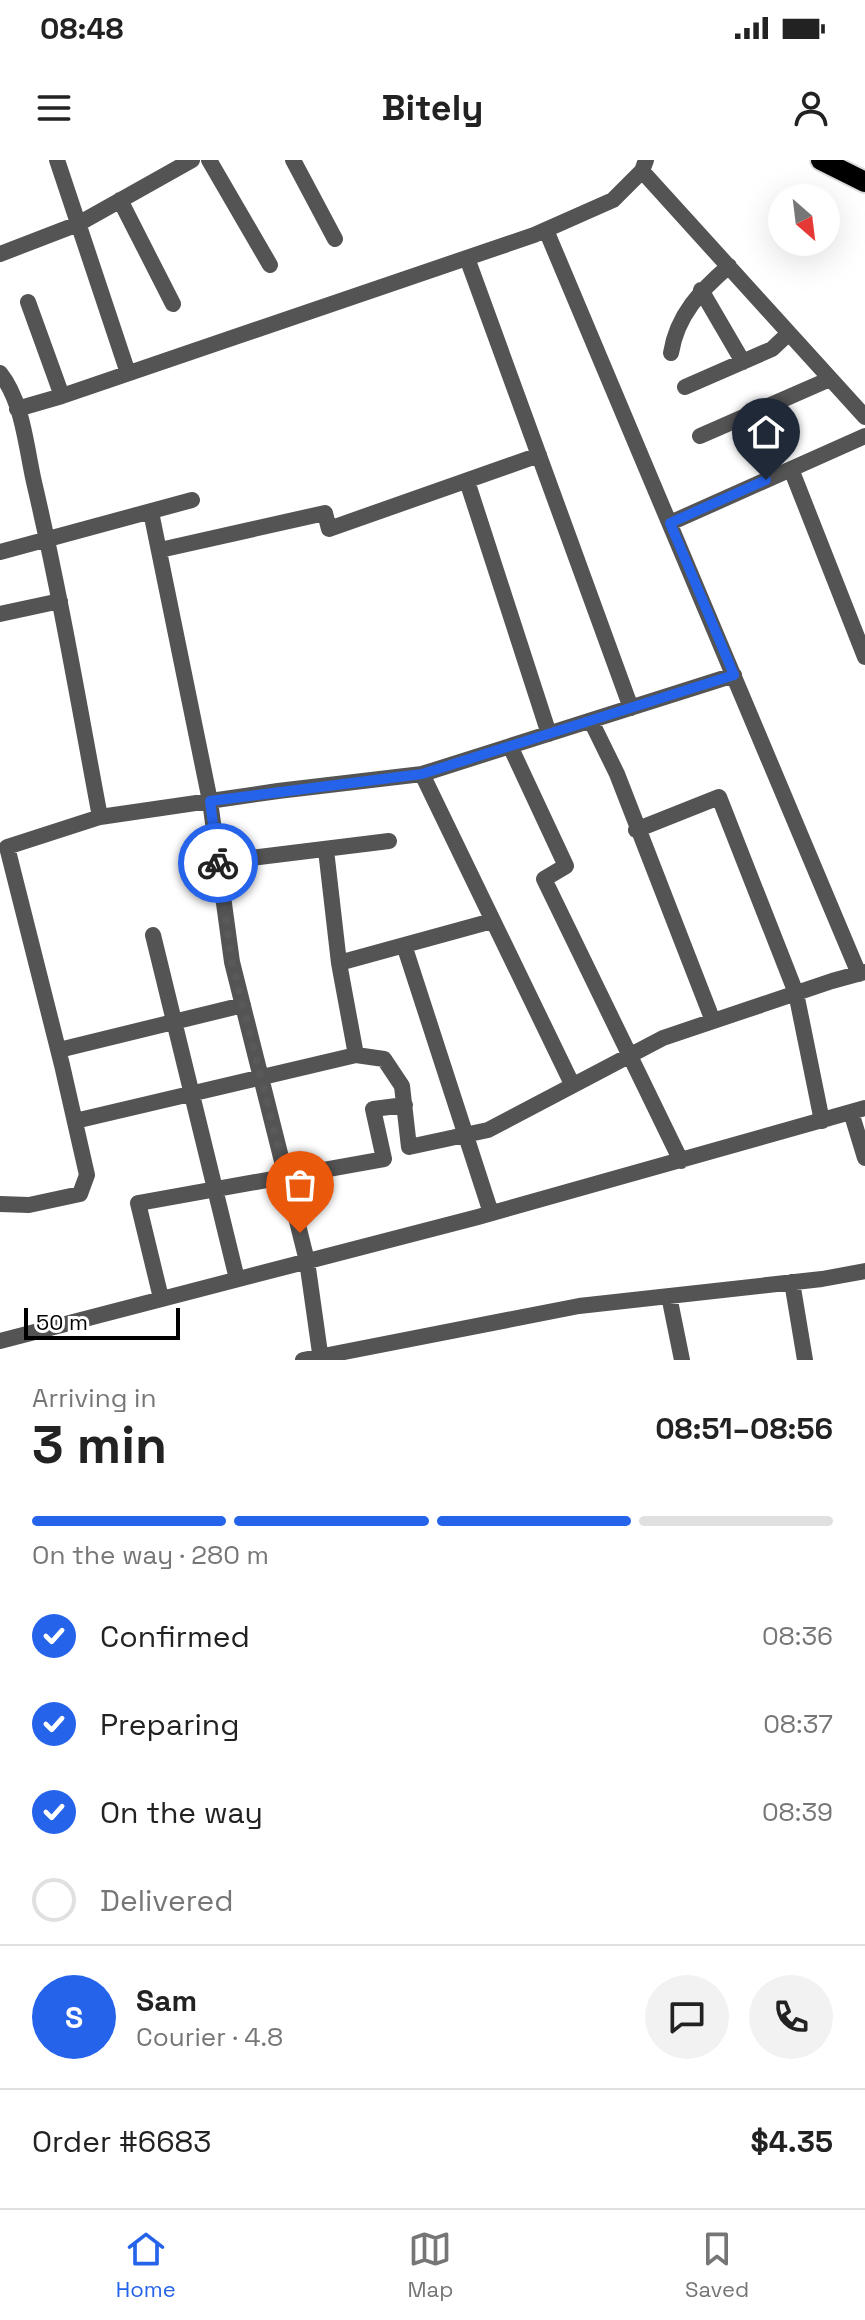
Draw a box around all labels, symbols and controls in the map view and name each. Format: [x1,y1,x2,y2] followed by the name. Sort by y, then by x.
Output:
[40,9,123,48] text: 08:48
[382,85,483,131] text: Bitely
[32,86,76,130] icon: menu
[789,86,833,130] icon: person
[768,184,840,256] north arrow
[768,184,840,256] map controls
[732,398,800,480] pin
[744,410,788,454] icon: home
[178,823,258,903] courier
[196,841,240,885] icon: bike
[266,1151,334,1233] pin
[278,1163,322,1207] icon: bag
[24,1304,180,1340] scale bar
[36,1308,88,1336] text: 50 m
[32,1381,156,1415] text: Arriving in
[655,1409,833,1448] text: 08:51–08:56
[32,1412,167,1478] text: 3 min
[32,1538,269,1572] text: On the way · 280 m
[32,1614,76,1658] icon: check
[100,1617,250,1656] text: Confirmed
[762,1619,833,1653] text: 08:36
[32,1702,76,1746] icon: check
[100,1705,239,1744] text: Preparing
[763,1707,833,1741] text: 08:37
[32,1790,76,1834] icon: check
[100,1793,263,1832] text: On the way
[762,1795,833,1829] text: 08:39
[100,1881,234,1920] text: Delivered
[645,1975,729,2059] button: chat
[749,1975,833,2059] button: phone
[136,1981,197,2020] text: Sam
[65,1998,83,2037] text: S
[136,2020,283,2054] text: Courier · 4.8
[32,2122,211,2161] text: Order #6683
[751,2122,833,2161] text: $4.35
[116,2227,176,2303] tab: Home
[407,2227,453,2303] tab: Map
[685,2227,749,2303] tab: Saved

